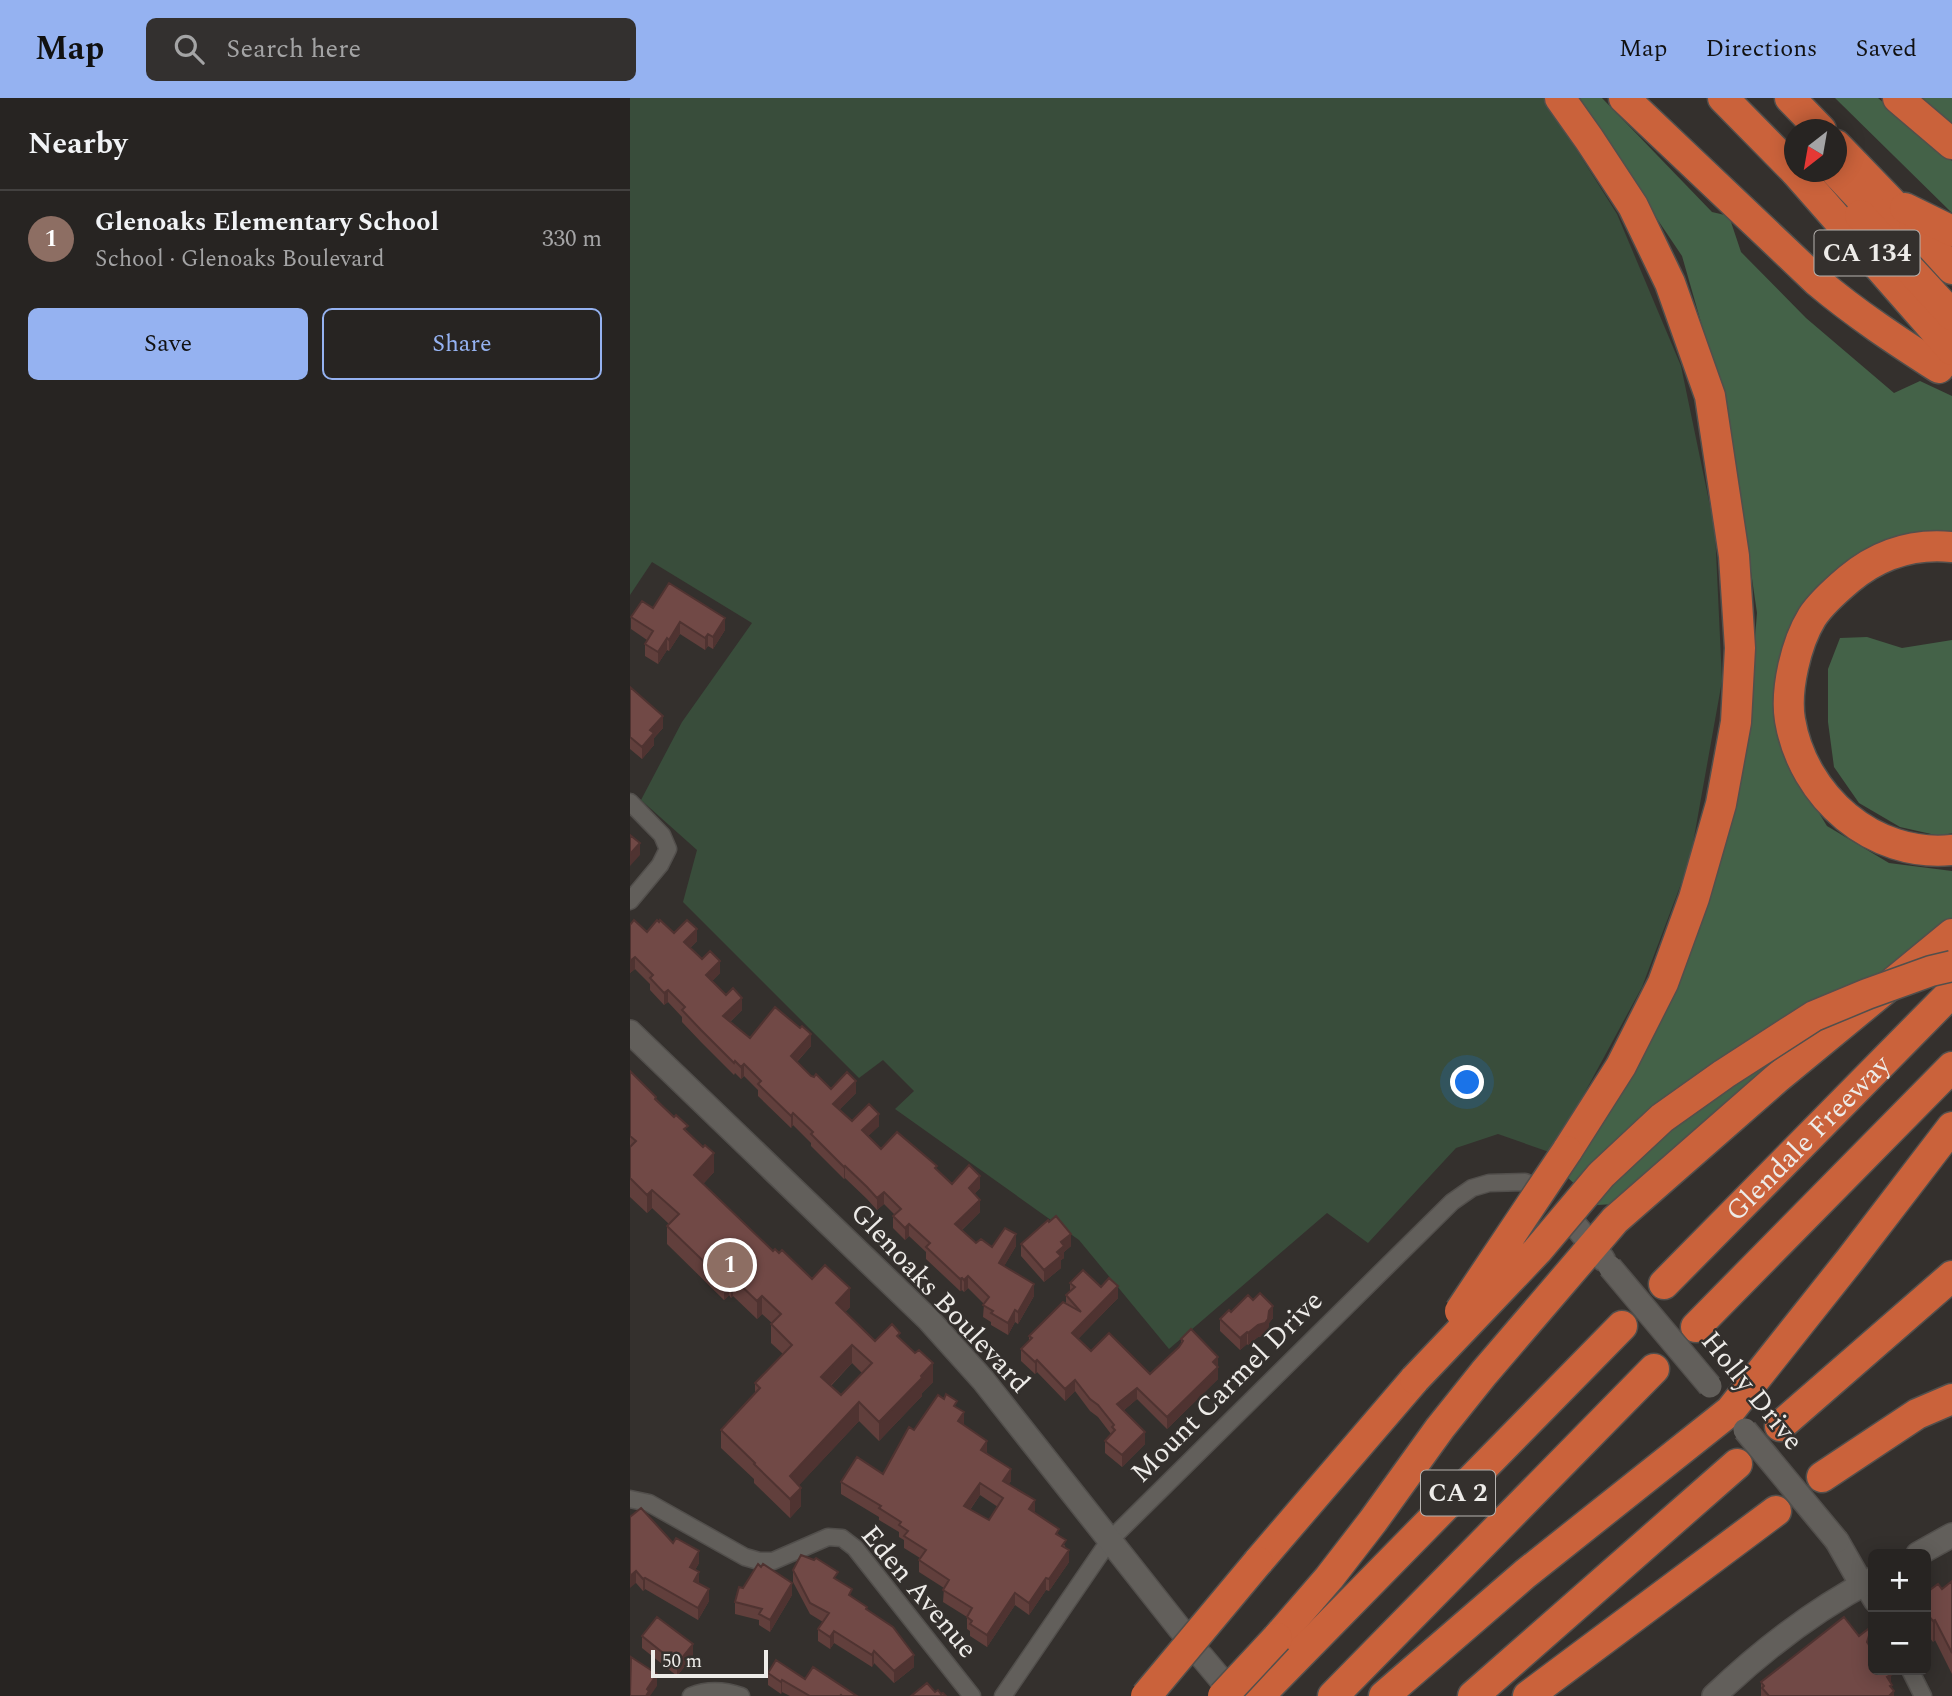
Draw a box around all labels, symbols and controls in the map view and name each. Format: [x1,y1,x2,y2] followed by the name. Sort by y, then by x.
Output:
[146,18,636,81] search box
[35,24,104,74] text: Map
[226,29,361,69] text: Search here
[170,30,208,68] icon: search
[1619,31,1667,67] text: Map
[1705,31,1817,67] text: Directions
[1855,31,1917,67] text: Saved
[1784,119,1847,182] north arrow
[28,121,127,167] text: Nearby
[95,202,439,242] text: Glenoaks Elementary School
[45,222,57,257] text: 1
[542,222,602,257] text: 330 m
[1814,230,1920,276] road number: CA 134
[95,242,385,277] text: School · Glenoaks Boulevard
[28,308,308,380] button: Save
[322,308,602,380] button: Share
[1715,1043,1902,1232] street label: Glendale Freeway
[1450,1065,1484,1099] your location
[840,1193,1040,1403] street label: Glenoaks Boulevard
[707,1239,753,1291] pin: 1
[1121,1281,1333,1493] street label: Mount Carmel Drive
[1690,1322,1814,1460] street label: Holly Drive
[1421,1470,1495,1516] road number: CA 2
[850,1516,988,1668] street label: Eden Avenue
[1868,1549,1931,1675] map controls
[1868,1549,1931,1612] button: +
[1868,1612,1931,1675] button: −
[651,1647,768,1679] scale bar
[662,1647,702,1676] text: 50 m

